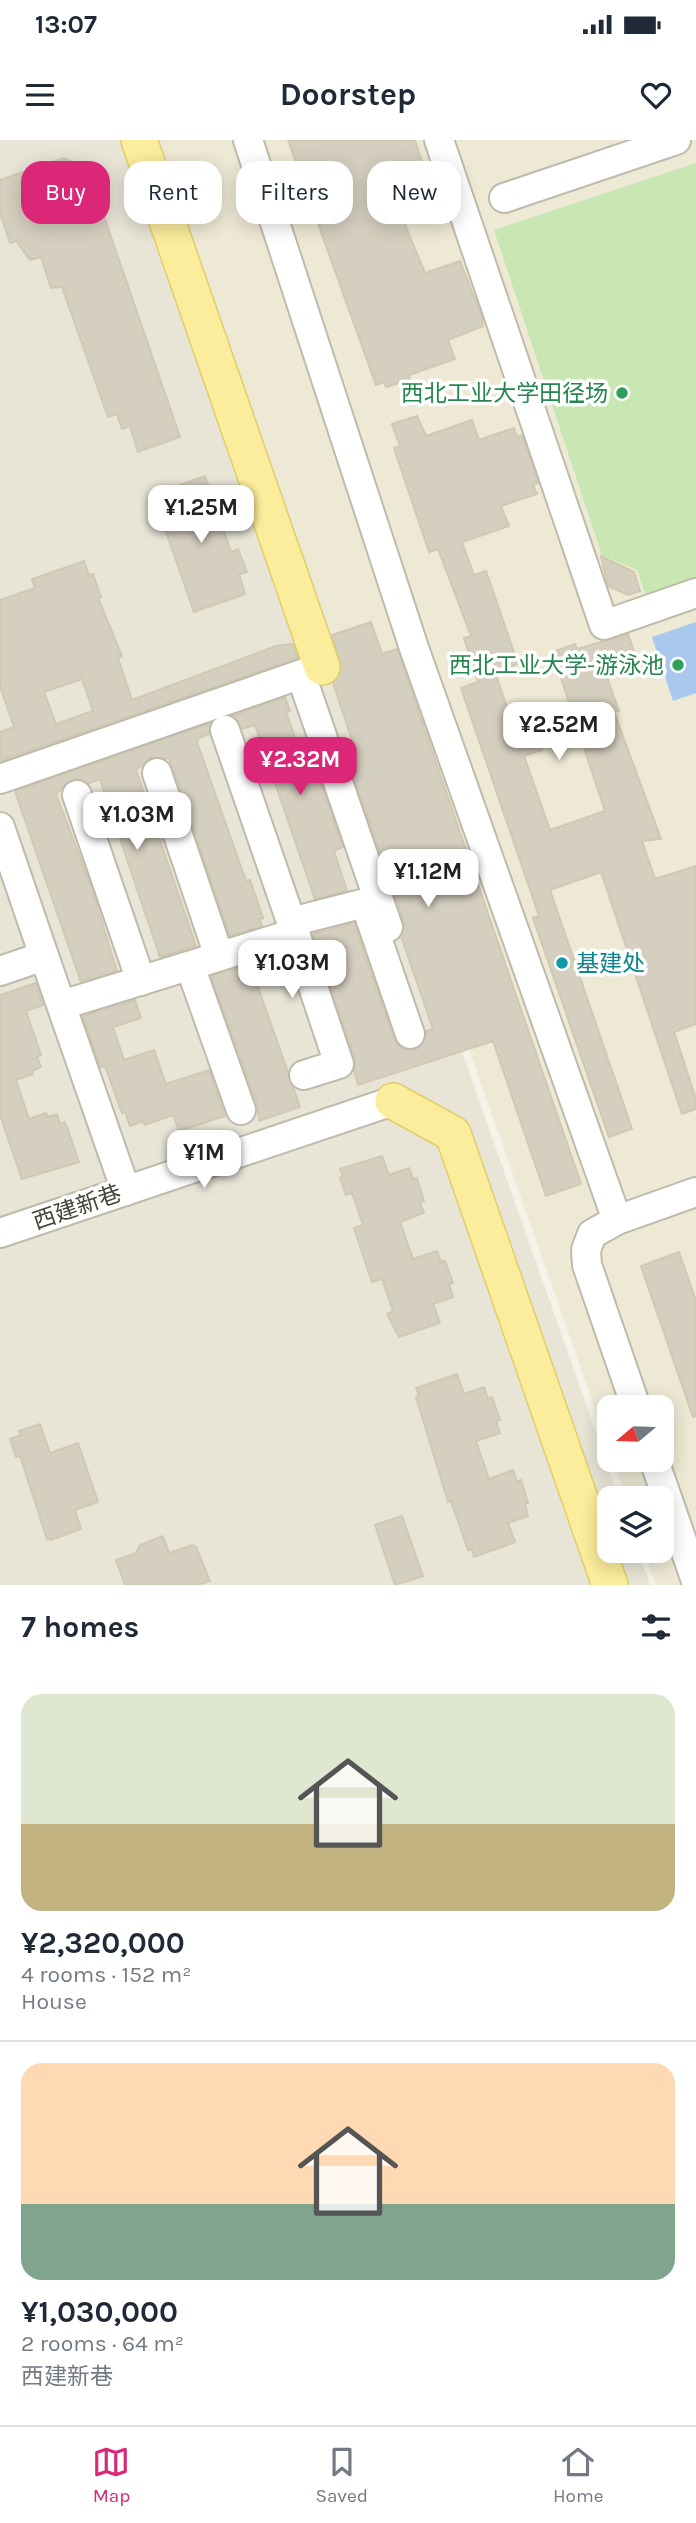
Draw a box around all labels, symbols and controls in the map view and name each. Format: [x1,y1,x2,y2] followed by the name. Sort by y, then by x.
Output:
[35,9,97,40] text: 13:07
[21,76,59,114] icon: menu
[280,76,416,113] text: Doorstep
[637,76,675,114] icon: heart
[21,161,110,224] chip: Buy
[124,161,222,224] chip: Rent
[236,161,353,224] chip: Filters
[367,161,461,224] chip: New
[401,380,608,407] place label: 西北工业大学田径场
[614,385,630,401] marker: 西北工业大学田径场
[144,486,258,545] pin: ¥1.25M
[164,494,238,521] text: ¥1.25M
[449,652,664,679] place label: 西北工业大学-游泳池
[670,657,686,673] marker: 西北工业大学-游泳池
[502,702,616,762] pin: ¥2.52M
[519,711,599,738] text: ¥2.52M
[243,738,357,797] pin: ¥2.32M
[260,746,340,773] text: ¥2.32M
[80,792,194,852] pin: ¥1.03M
[99,801,175,828] text: ¥1.03M
[371,850,485,909] pin: ¥1.12M
[394,858,462,885] text: ¥1.12M
[235,940,349,1000] pin: ¥1.03M
[254,949,330,976] text: ¥1.03M
[576,950,645,977] place label: 基建处
[554,955,570,971] marker: 基建处
[170,1130,238,1190] pin: ¥1M
[183,1139,225,1166] text: ¥1M
[29,1180,125,1235] street label: 西建新巷
[597,1395,674,1472] north arrow
[597,1395,674,1563] map controls
[597,1486,674,1563] button: layers
[637,1608,675,1646] icon: filters
[21,1609,139,1645] text: 7 homes
[285,1740,411,1866] icon: home
[21,1925,185,1961] text: ¥2,320,000
[21,1961,192,1988] text: 4 rooms · 152 m²
[21,1988,87,2015] text: House
[285,2108,411,2234] icon: home
[21,2294,178,2330] text: ¥1,030,000
[21,2330,184,2357] text: 2 rooms · 64 m²
[21,2363,113,2390] text: 西建新巷
[92,2443,130,2507] tab: Map
[315,2443,368,2507] tab: Saved
[553,2443,604,2507] tab: Home

